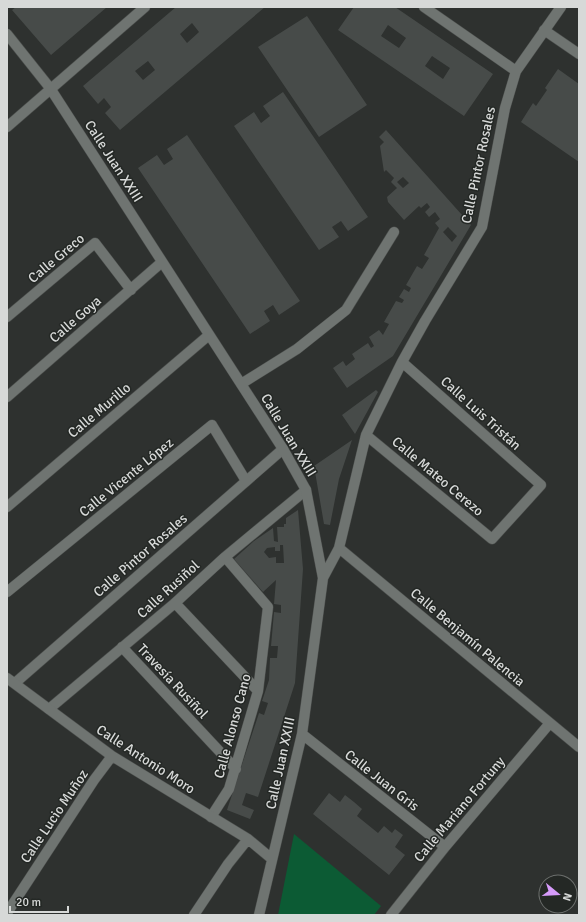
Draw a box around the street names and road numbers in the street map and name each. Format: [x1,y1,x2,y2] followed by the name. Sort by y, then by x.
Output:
[458,105,499,225] street label: Calle Pintor Rosales
[81,117,146,205] street label: Calle Juan XXIII
[25,230,88,287] street label: Calle Greco
[46,292,105,346] street label: Calle Goya
[437,373,524,454] street label: Calle Luis Tristán
[64,379,134,442] street label: Calle Murillo
[257,391,320,480] street label: Calle Juan XXIII
[388,433,487,520] street label: Calle Mateo Cerezo
[76,434,177,521] street label: Calle Vicente López
[90,510,191,601] street label: Calle Pintor Rosales
[134,557,203,622] street label: Calle Rusiñol
[407,585,528,690] street label: Calle Benjamín Palencia
[134,640,212,722] street label: Travesía Rusiñol
[210,672,255,780] street label: Calle Alonso Cano
[262,715,299,811] street label: Calle Juan XXIII
[93,721,198,798] street label: Calle Antonio Moro
[341,746,422,815] street label: Calle Juan Gris
[410,753,509,865] street label: Calle Mariano Fortuny
[17,766,92,866] street label: Calle Lucio Muñoz

